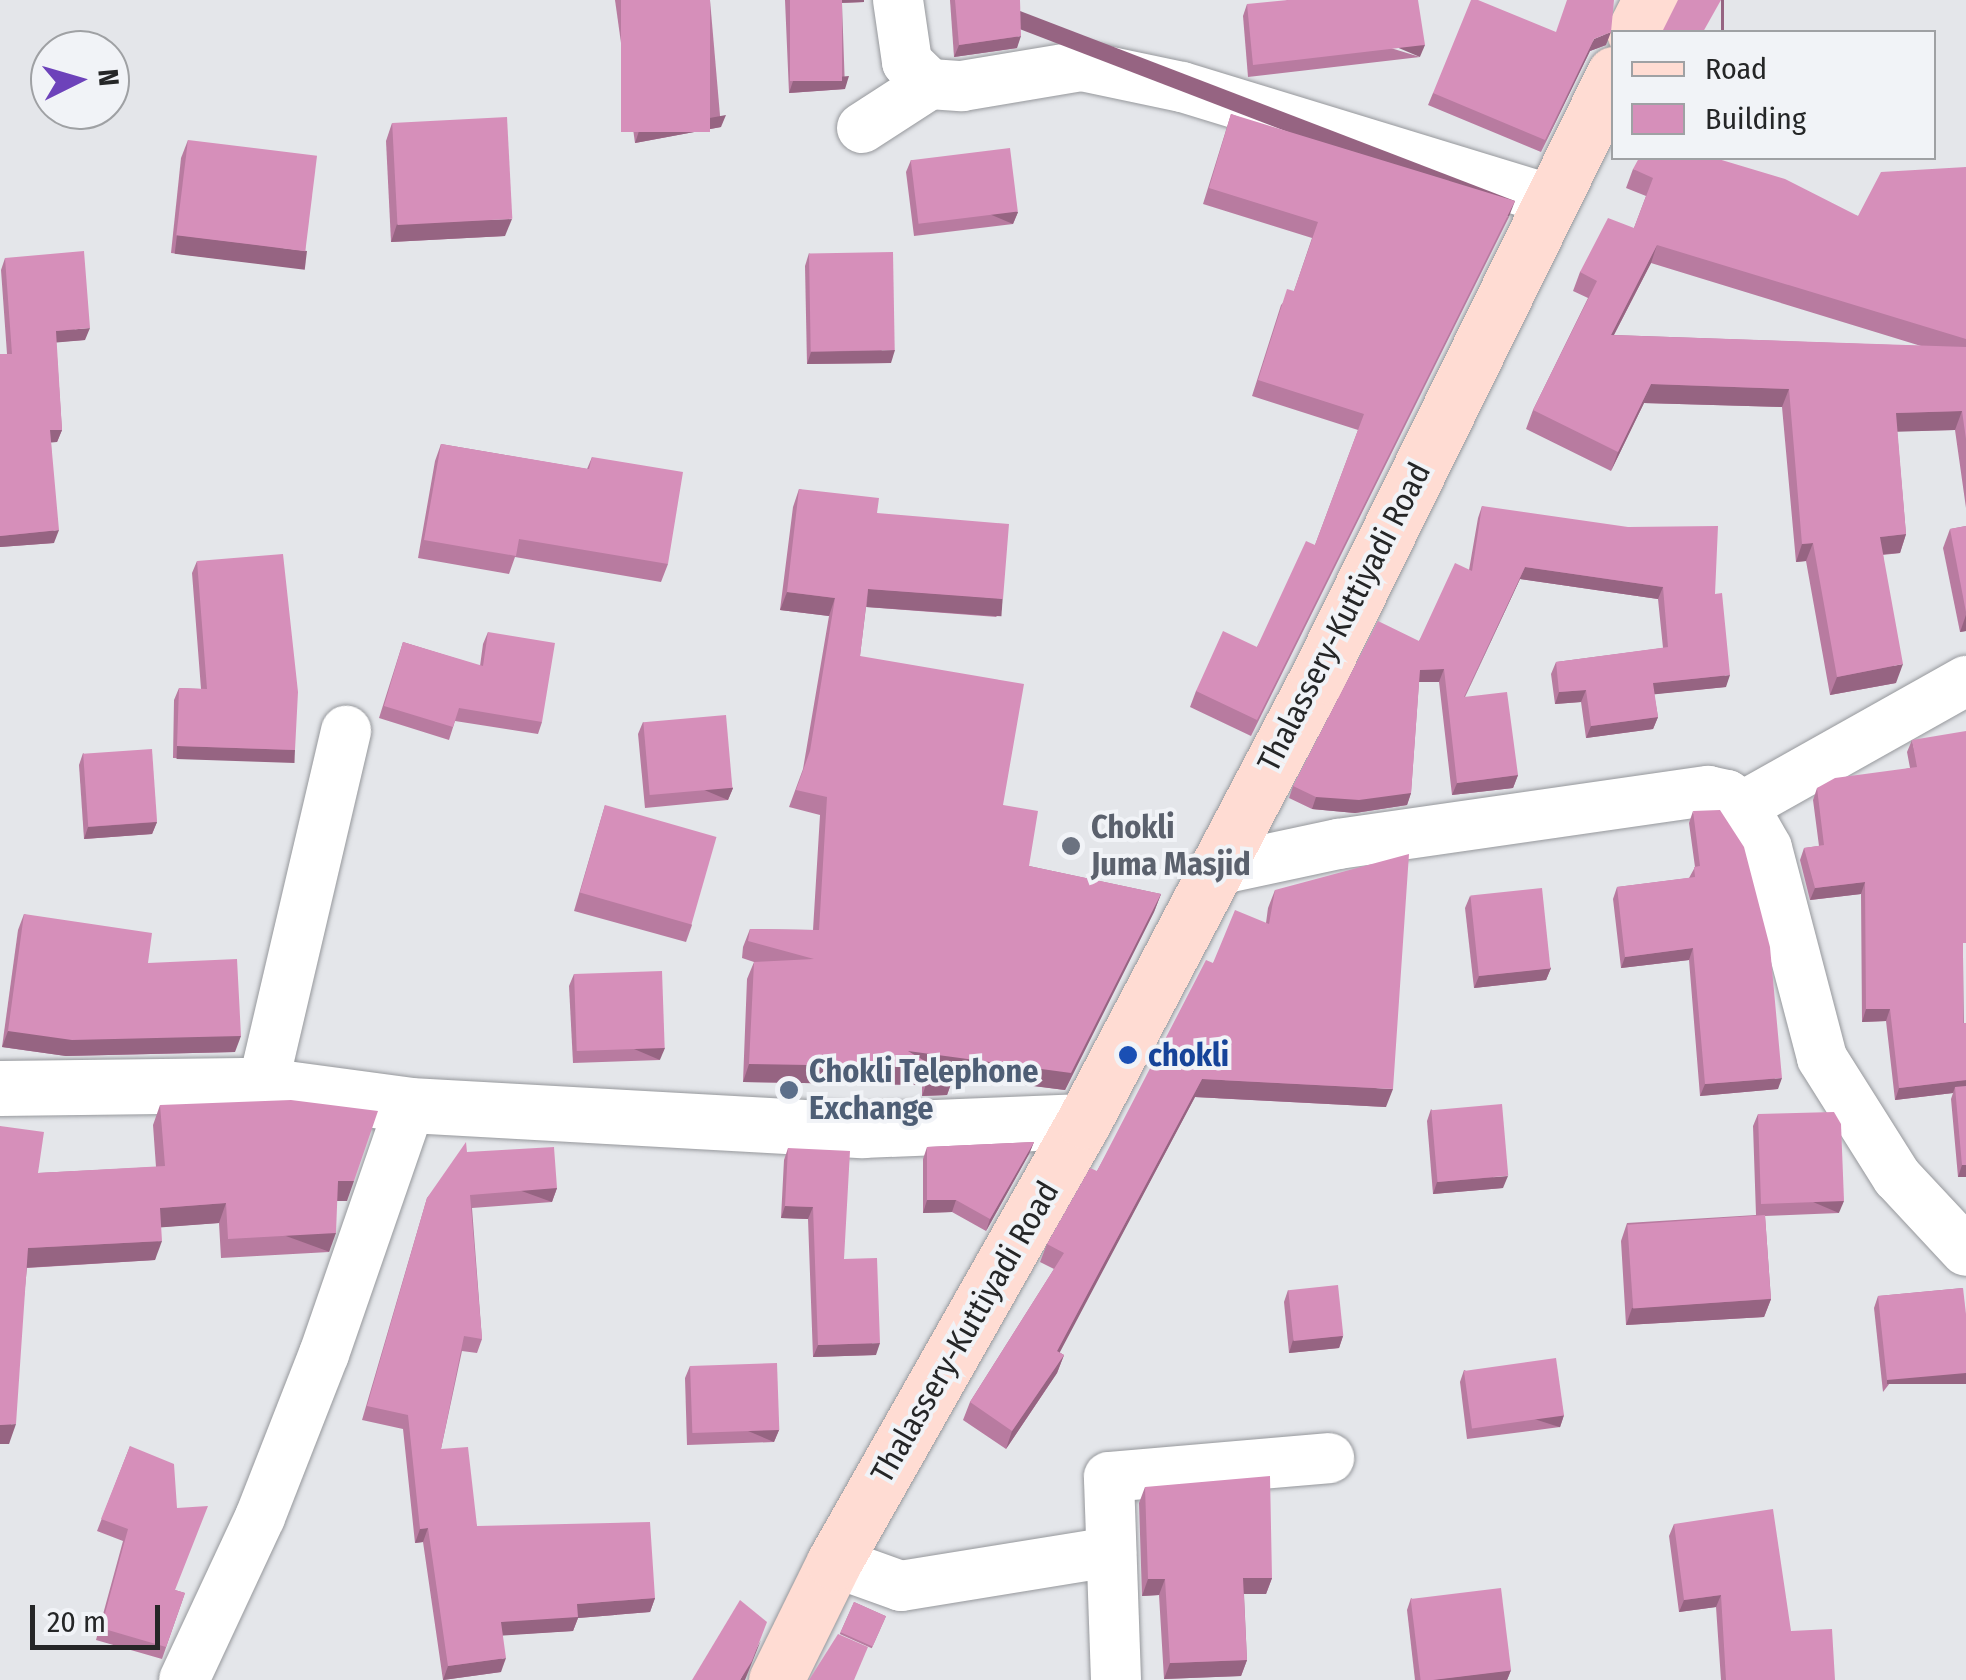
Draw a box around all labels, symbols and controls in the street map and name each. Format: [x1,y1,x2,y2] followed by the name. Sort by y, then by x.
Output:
[30,30,130,130] north arrow
[1611,30,1936,160] legend
[1705,51,1767,87] text: Road
[91,68,126,87] text: N
[1705,101,1806,137] text: Building
[1249,456,1439,778] street label: Thalassery-Kuttiyadi Road
[1091,809,1251,884] place label: Chokli Juma Masjid
[1060,835,1082,857] marker: Chokli Juma Masjid
[1148,1036,1229,1074] place label: chokli
[1117,1044,1139,1066] marker: chokli
[809,1053,1038,1128] place label: Chokli Telephone Exchange
[778,1079,800,1101] marker: Chokli Telephone Exchange
[863,1175,1067,1489] street label: Thalassery-Kuttiyadi Road
[35,1585,165,1647] scale bar
[47,1604,106,1640] text: 20 m

